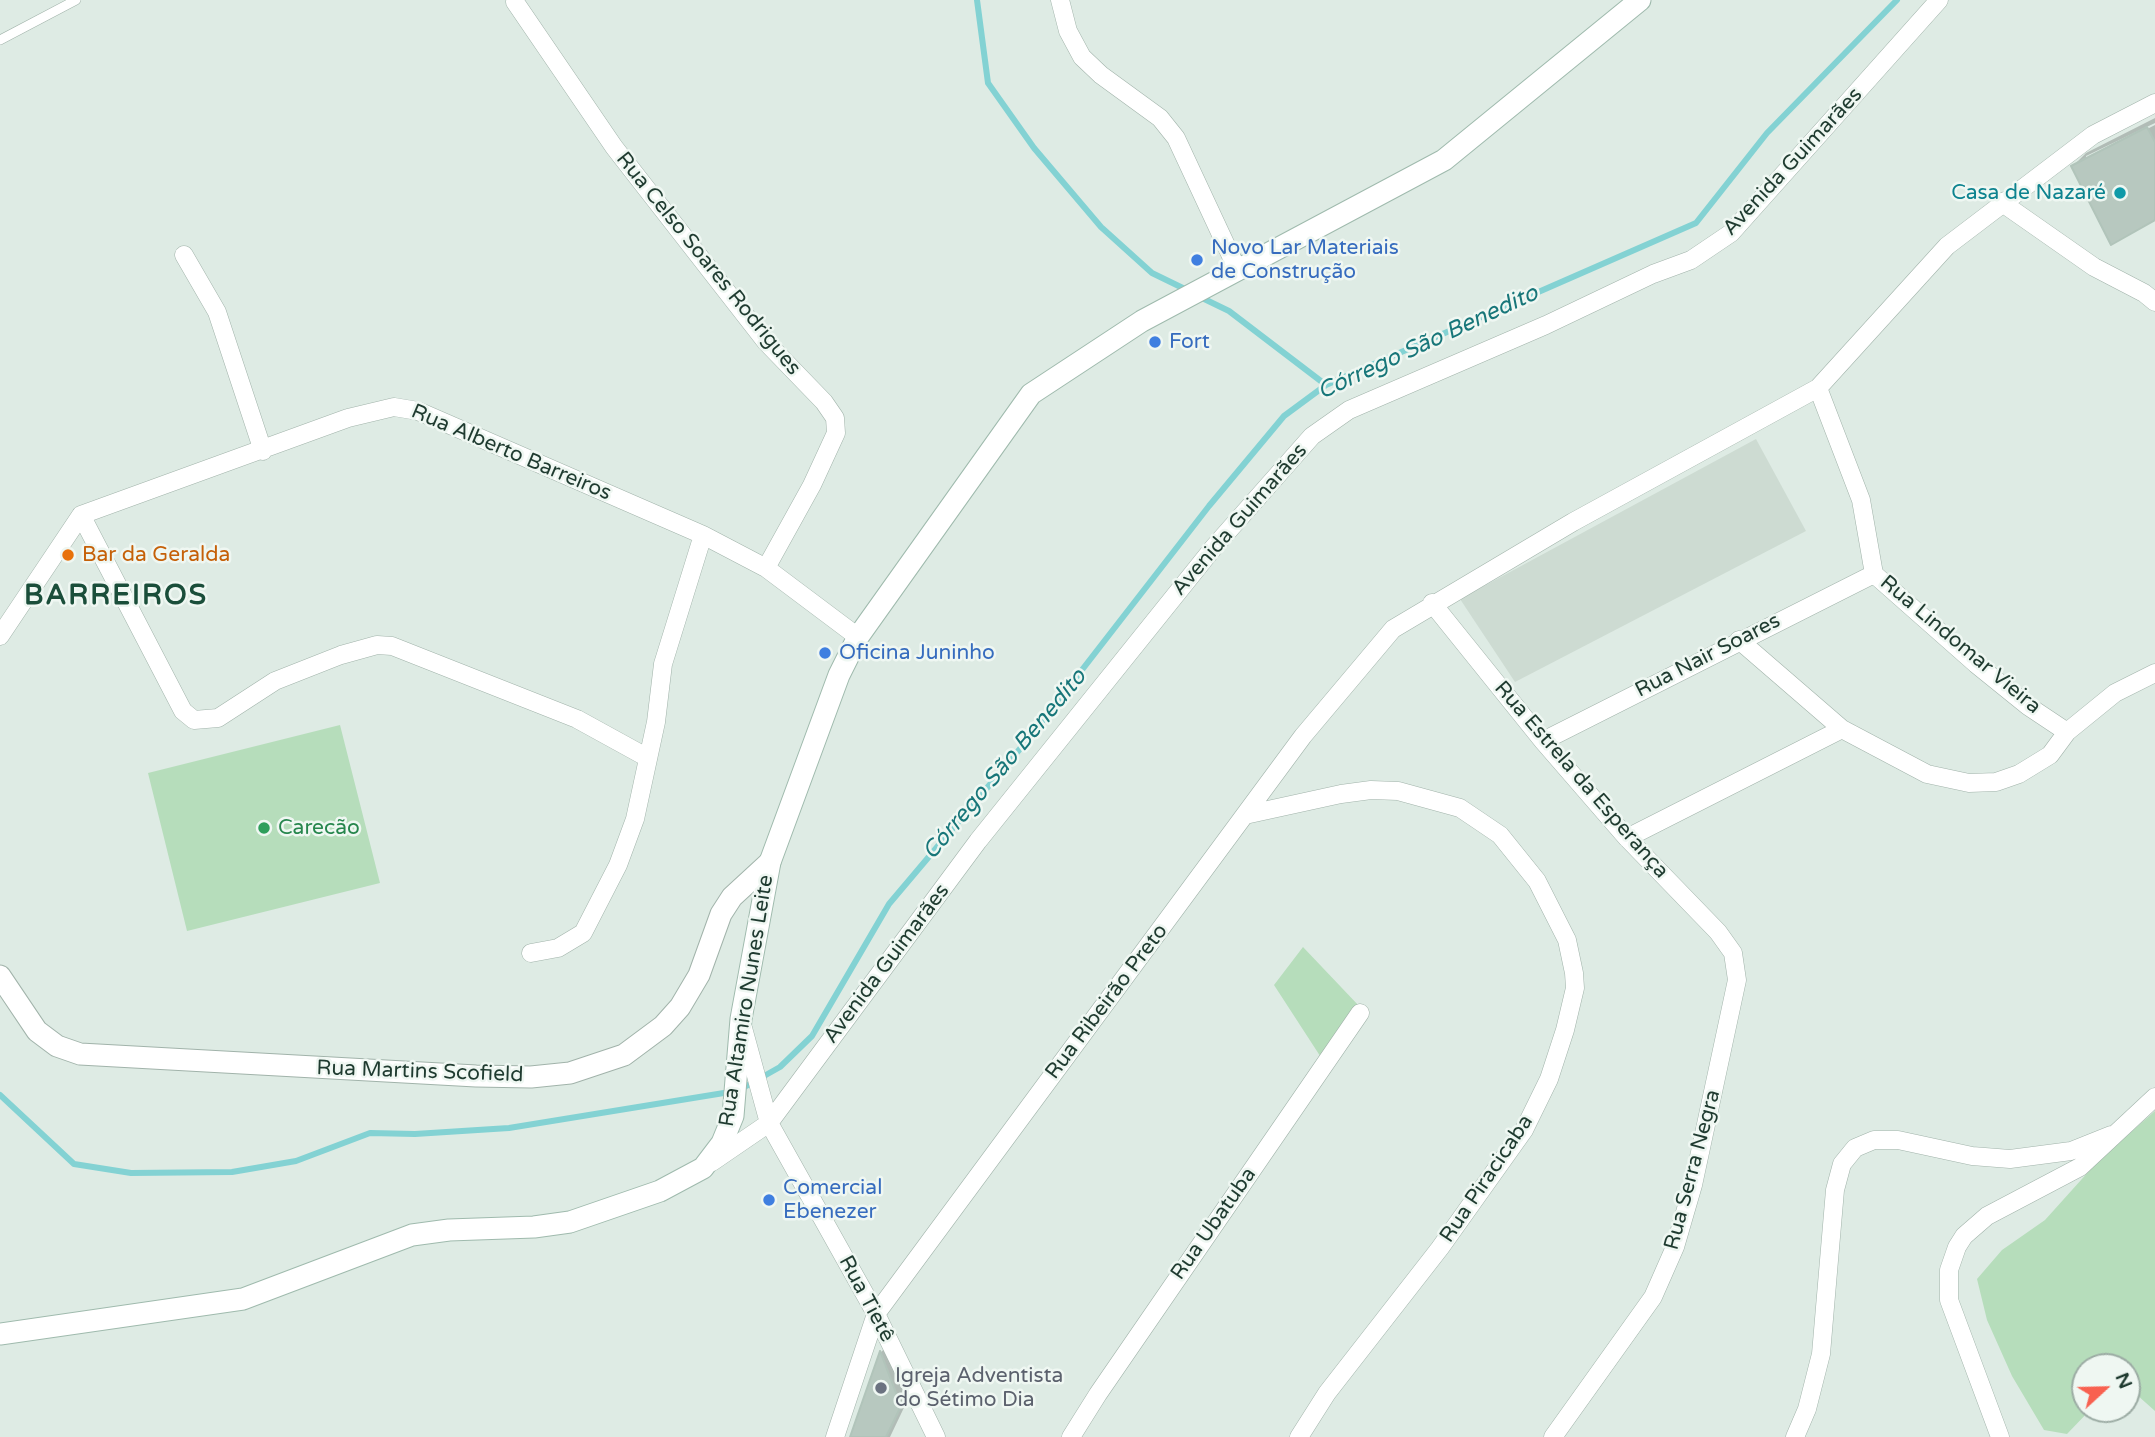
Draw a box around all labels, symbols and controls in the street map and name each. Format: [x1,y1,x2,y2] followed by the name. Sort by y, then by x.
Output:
[1718,83,1868,241] street label: Avenida Guimarães
[610,147,806,381] street label: Rua Celso Soares Rodrigues
[1951,180,2106,206] place label: Casa de Nazaré
[2112,185,2128,201] marker: Casa de Nazaré
[1211,235,1399,285] place label: Novo Lar Materiais de Construção
[1189,252,1205,268] marker: Novo Lar Materiais de Construção
[1313,280,1543,406] water label: Córrego São Benedito
[1169,329,1210,355] place label: Fort
[1147,334,1163,350] marker: Fort
[407,399,615,507] street label: Rua Alberto Barreiros
[1167,439,1313,601] street label: Avenida Guimarães
[82,542,230,568] place label: Bar da Geralda
[60,547,76,563] marker: Bar da Geralda
[1874,570,2046,720] street label: Rua Lindomar Vieira
[25,580,207,614] district label: BARREIROS
[1631,609,1785,703] street label: Rua Nair Soares
[839,640,995,666] place label: Oficina Juninho
[817,645,833,661] marker: Oficina Juninho
[917,664,1093,866] water label: Córrego São Benedito
[1488,676,1674,884] street label: Rua Estrela da Esperança
[278,815,360,841] place label: Carecão
[256,820,272,836] marker: Carecão
[715,873,779,1129] street label: Rua Altamiro Nunes Leite
[819,879,955,1049] street label: Avenida Guimarães
[1040,919,1174,1085] street label: Rua Ribeirão Preto
[316,1056,524,1088] street label: Rua Martins Scofield
[1660,1087,1726,1253] street label: Rua Serra Negra
[1435,1110,1539,1248] street label: Rua Piracicaba
[1166,1163,1262,1285] street label: Rua Ubatuba
[783,1175,882,1225] place label: Comercial Ebenezer
[761,1192,777,1208] marker: Comercial Ebenezer
[833,1251,899,1347] street label: Rua Tietê
[2071,1353,2141,1423] north arrow
[895,1363,1063,1413] place label: Igreja Adventista do Sétimo Dia
[2111,1370,2137,1392] text: N
[873,1380,889,1396] marker: Igreja Adventista do Sétimo Dia

